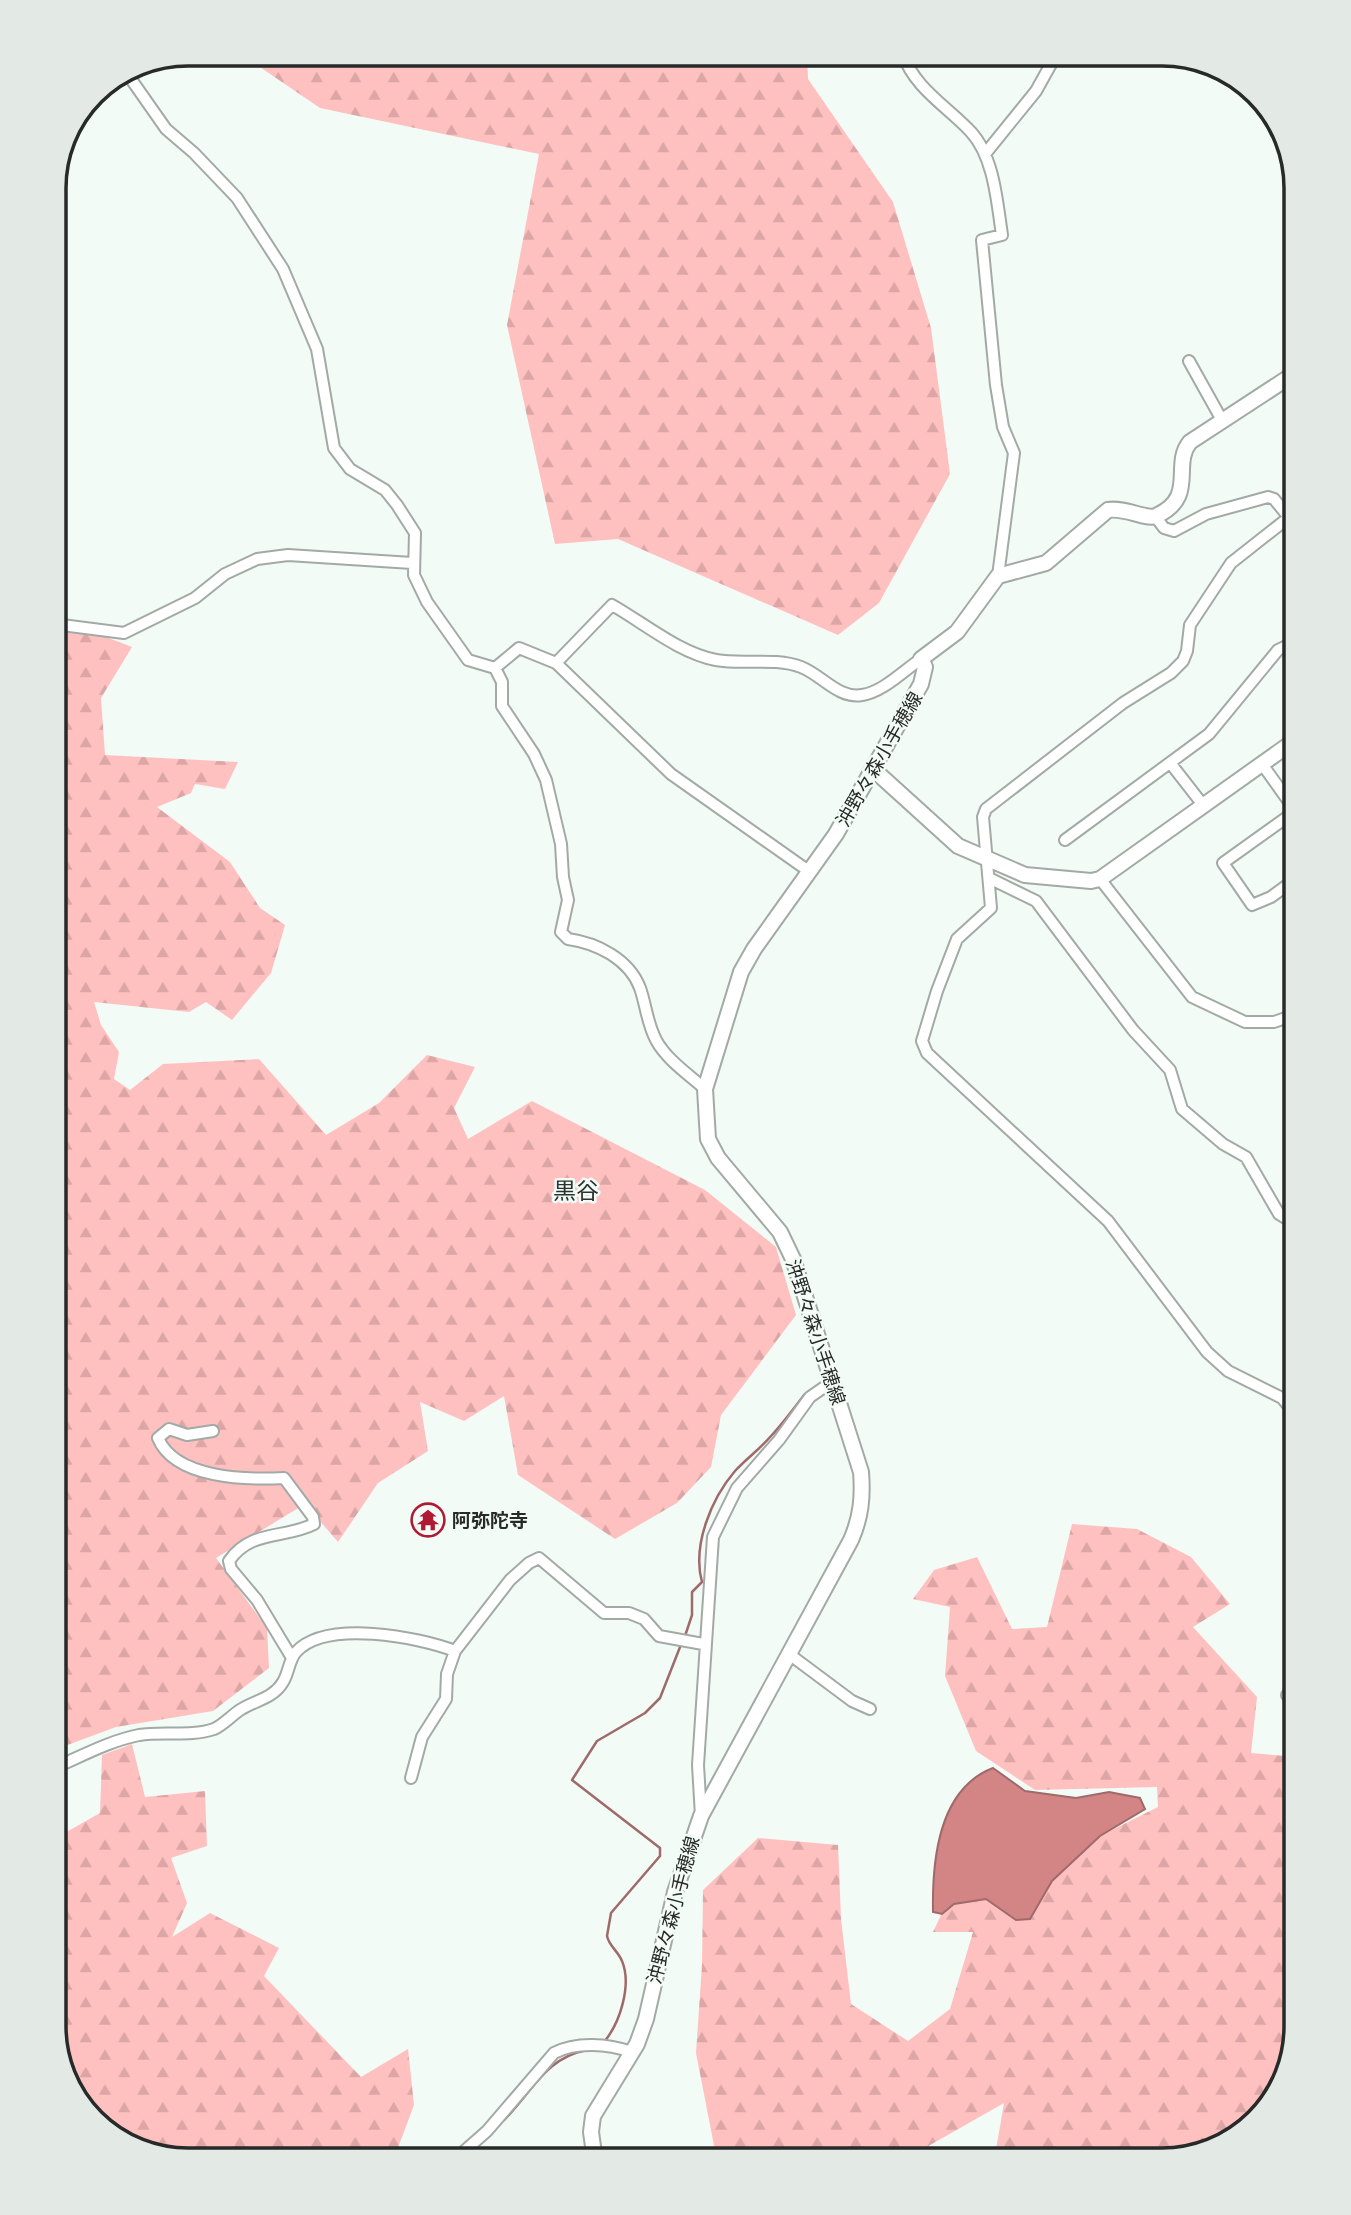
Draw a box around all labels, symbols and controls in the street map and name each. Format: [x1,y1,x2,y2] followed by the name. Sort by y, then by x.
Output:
[831,688,927,830] street label: 沖野々森小手穂線
[553,1178,599,1204] district label: 黒谷
[782,1256,850,1408] street label: 沖野々森小手穂線
[409,1501,447,1539] temple icon: 阿弥陀寺
[452,1509,528,1531] place label: 阿弥陀寺
[643,1834,703,1986] street label: 沖野々森小手穂線

